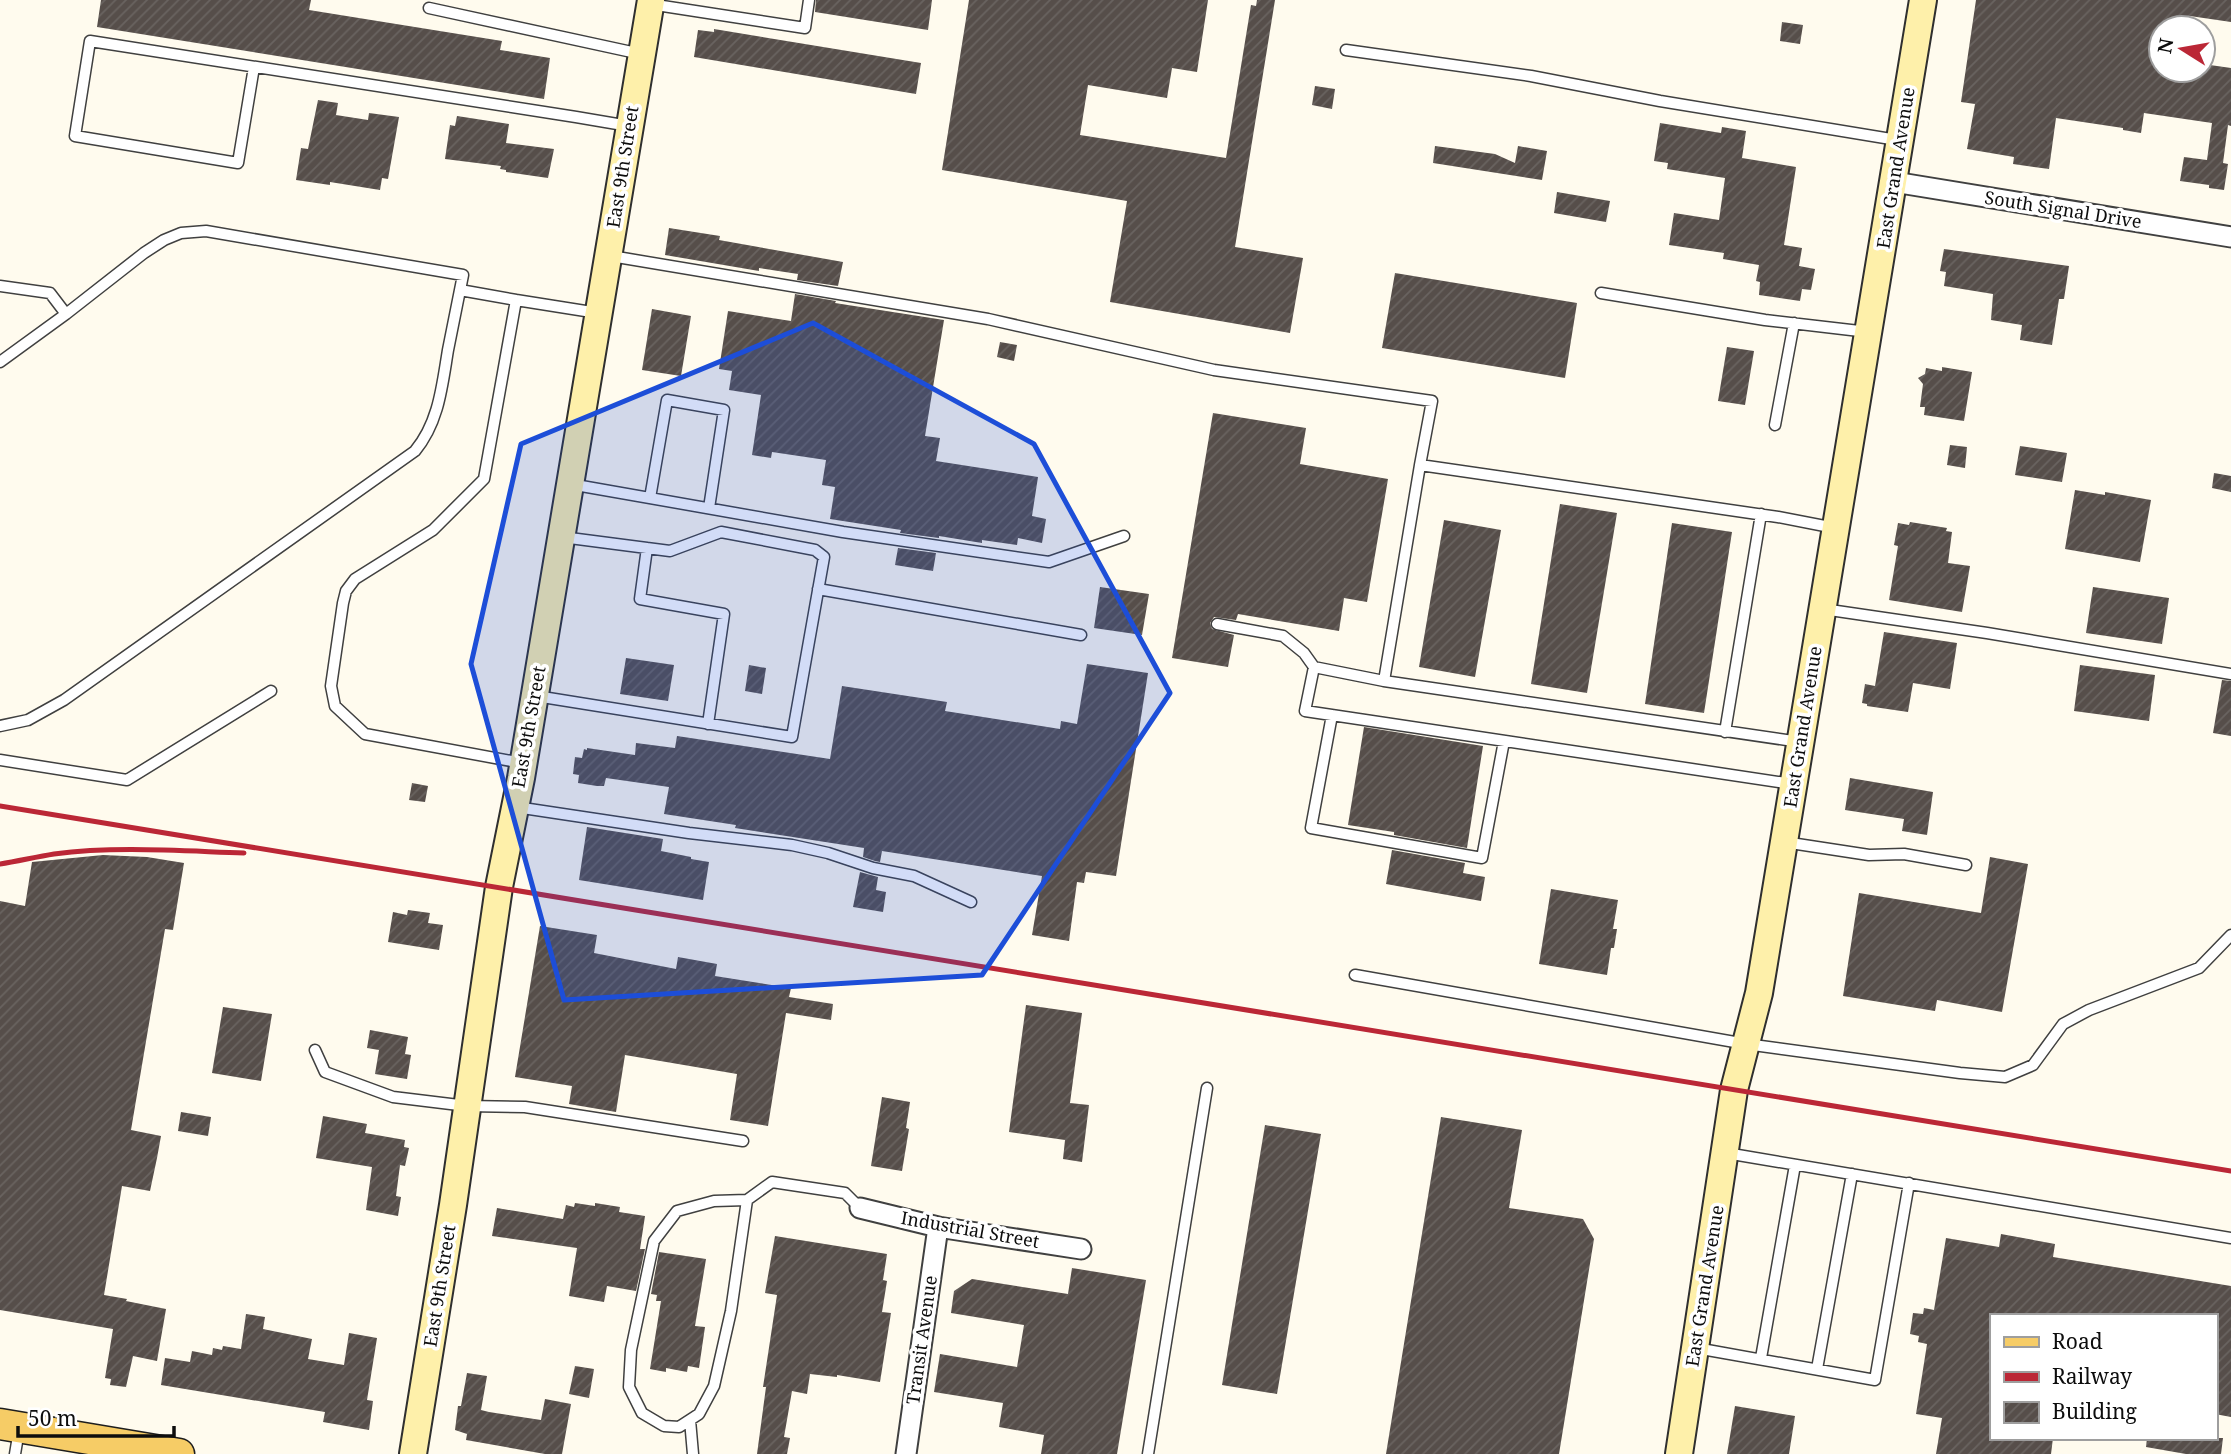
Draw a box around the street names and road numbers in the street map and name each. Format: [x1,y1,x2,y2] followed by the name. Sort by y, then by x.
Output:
[1870,85,1920,250] street label: East Grand Avenue
[601,104,644,230] street label: East 9th Street
[1983,185,2143,233] street label: South Signal Drive
[1777,644,1827,809] street label: East Grand Avenue
[506,664,551,790] street label: East 9th Street
[1679,1203,1729,1368] street label: East Grand Avenue
[899,1205,1041,1253] street label: Industrial Street
[418,1223,461,1349] street label: East 9th Street
[900,1274,942,1406] street label: Transit Avenue

